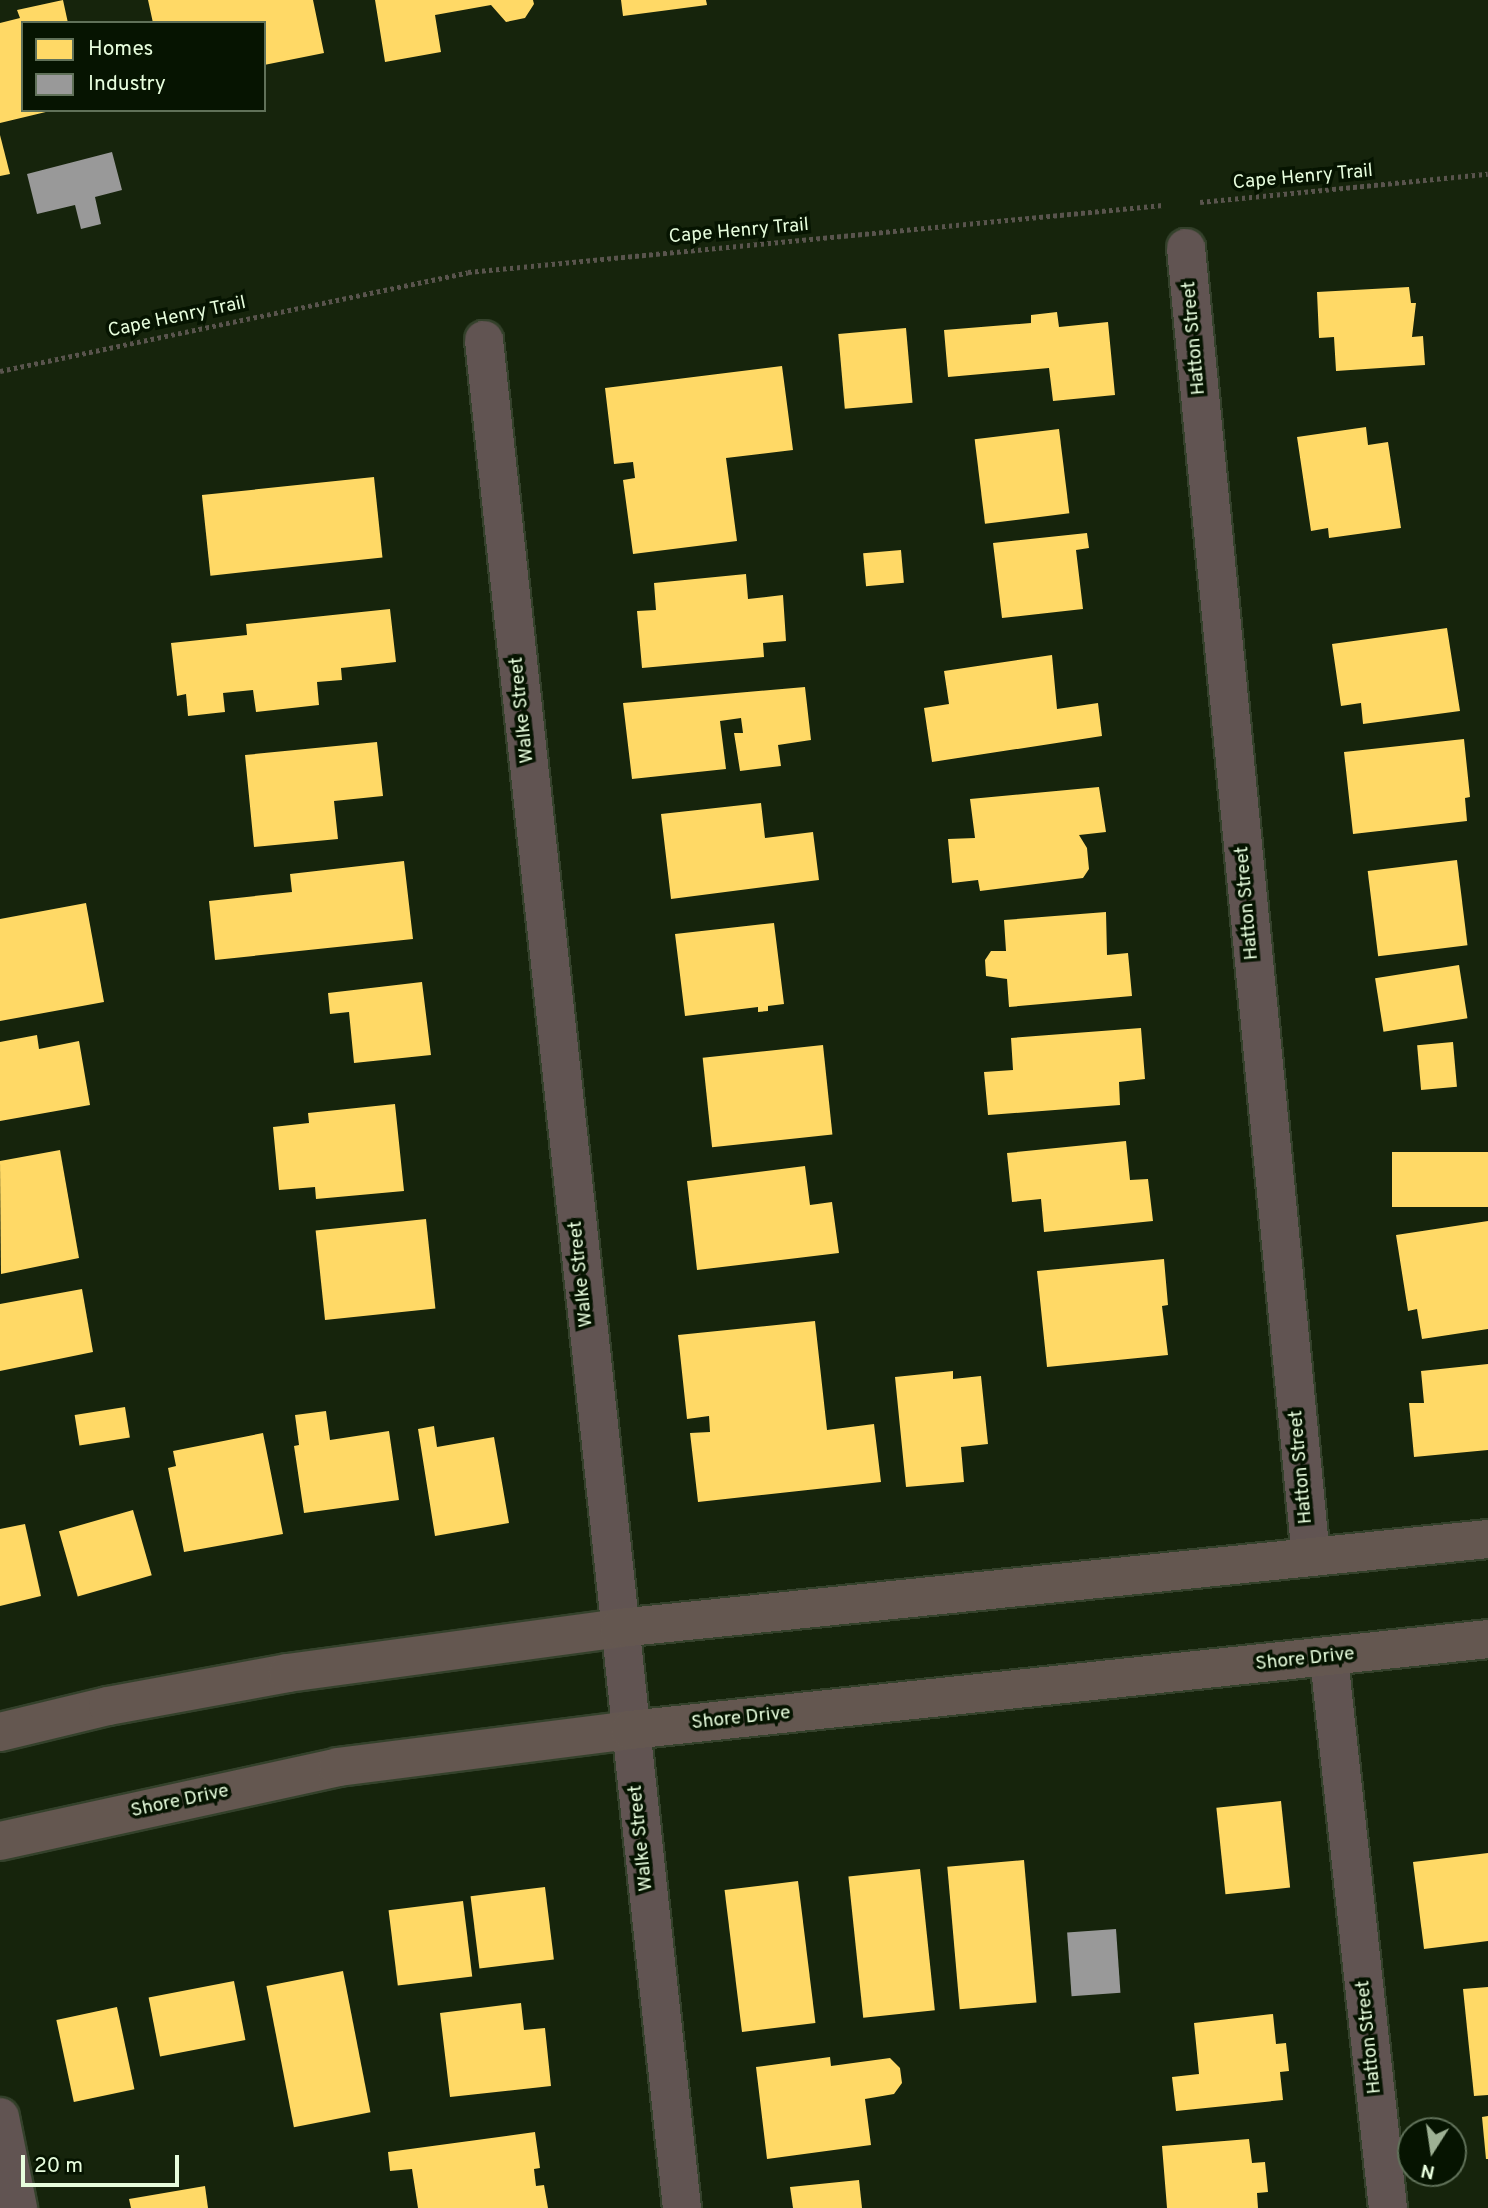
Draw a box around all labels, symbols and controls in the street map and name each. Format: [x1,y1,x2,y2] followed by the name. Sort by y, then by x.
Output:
[21,21,266,112] legend
[88,36,153,63] text: Homes
[88,71,166,98] text: Industry
[1232,160,1374,196] street label: Cape Henry Trail
[668,214,810,250] street label: Cape Henry Trail
[1179,280,1211,396] street label: Hatton Street
[106,292,248,344] street label: Cape Henry Trail
[506,656,540,764] street label: Walke Street
[1232,845,1264,961] street label: Hatton Street
[565,1220,599,1328] street label: Walke Street
[1286,1409,1318,1525] street label: Hatton Street
[1254,1643,1356,1677] street label: Shore Drive
[690,1702,792,1736] street label: Shore Drive
[129,1781,231,1823] street label: Shore Drive
[625,1784,659,1892] street label: Walke Street
[1353,1979,1387,2095] street label: Hatton Street
[1397,2117,1467,2187] north arrow
[24,2142,182,2186] scale bar
[34,2153,83,2180] text: 20 m
[1419,2157,1437,2184] text: N

